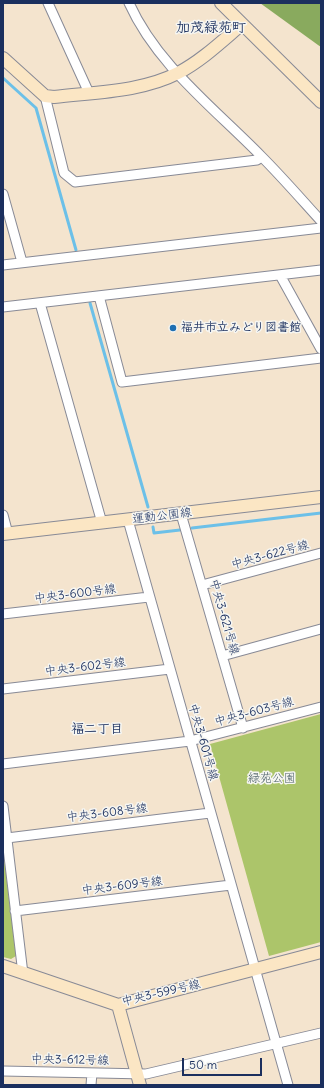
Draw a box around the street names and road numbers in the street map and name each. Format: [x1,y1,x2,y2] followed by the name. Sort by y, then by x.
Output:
[131,505,193,527] street label: 運動公園線
[229,538,311,572] street label: 中央3-622号線
[206,577,242,657] street label: 中央3-621号線
[33,582,117,606] street label: 中央3-600号線
[44,655,126,679] street label: 中央3-602号線
[213,694,295,730] street label: 中央3-603号線
[185,702,221,782] street label: 中央3-601号線
[66,801,148,825] street label: 中央3-608号線
[81,874,163,898] street label: 中央3-609号線
[120,977,202,1009] street label: 中央3-599号線
[31,1052,109,1068] street label: 中央3-612号線

